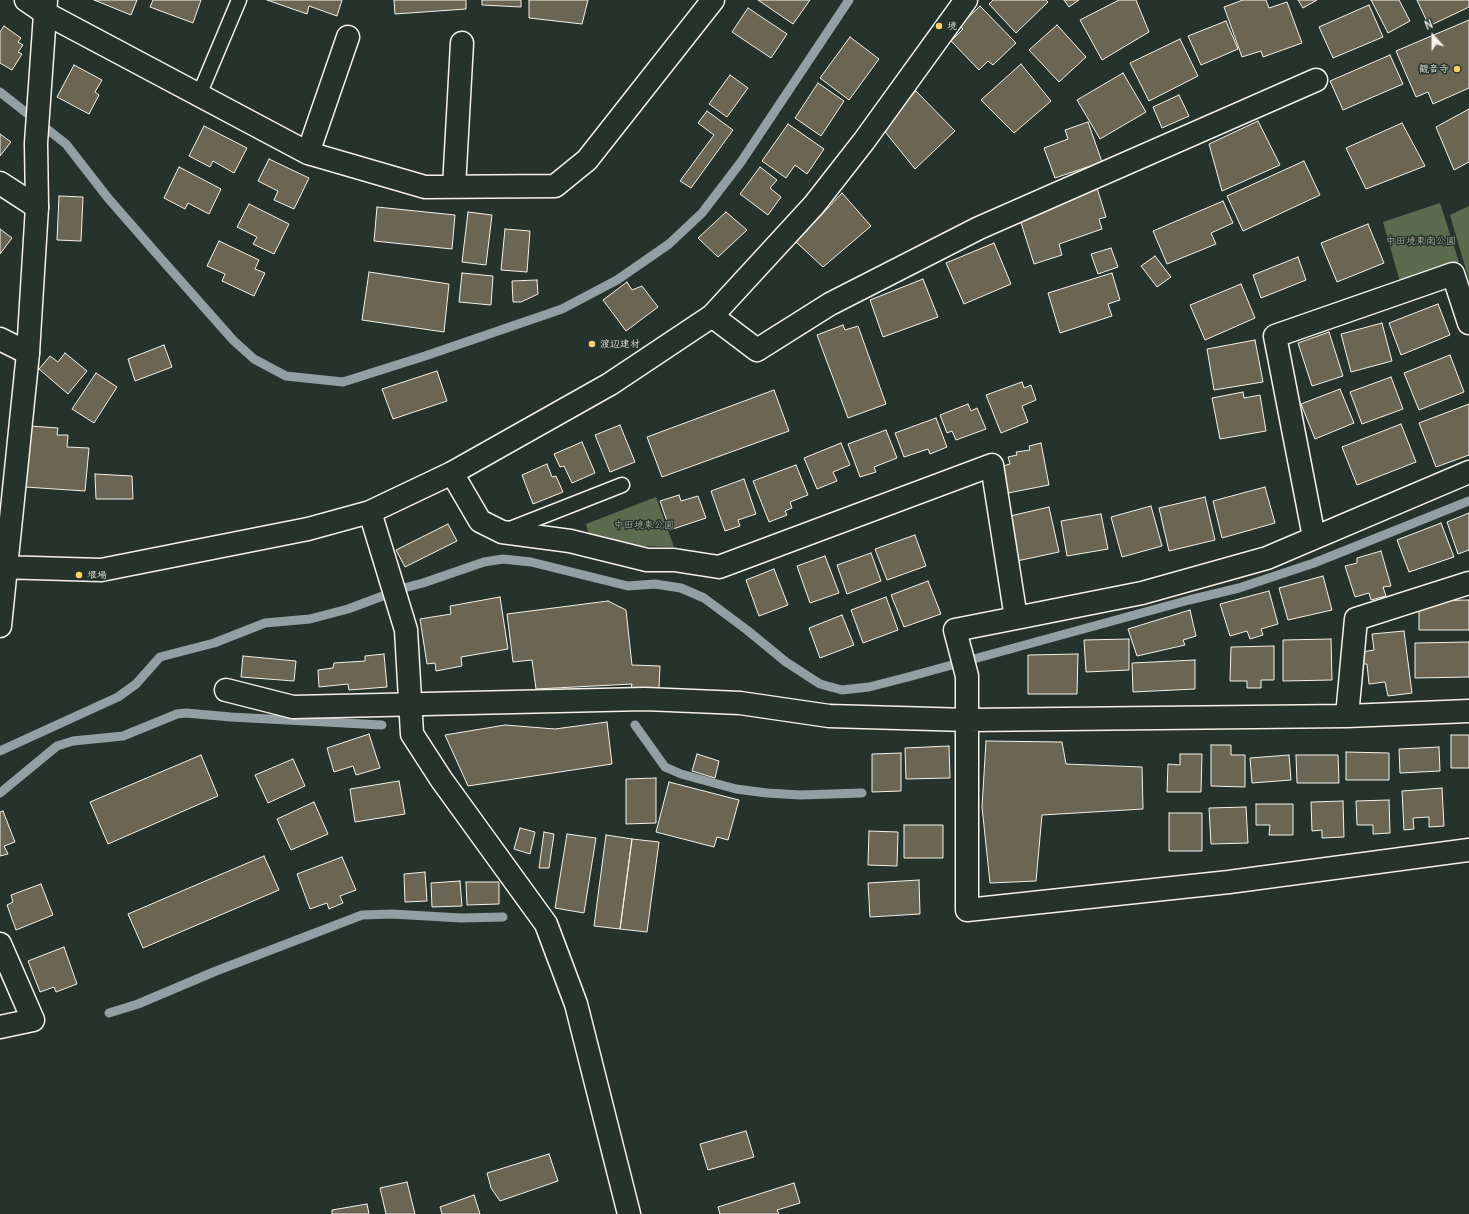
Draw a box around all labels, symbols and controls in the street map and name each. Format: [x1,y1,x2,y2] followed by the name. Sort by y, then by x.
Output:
[1413,16,1453,56] north arrow
[1423,17,1435,33] text: N
[947,20,957,32] place label: 境
[934,21,944,31] marker: 境
[1419,63,1449,75] place label: 観音寺
[1452,64,1462,74] marker: 観音寺
[1386,235,1456,247] park label: 中田境東南公園
[600,338,640,350] place label: 渡辺建材
[587,339,597,349] marker: 渡辺建材
[614,519,674,531] park label: 中田境東公園
[87,569,107,581] place label: 堰場
[74,570,84,580] marker: 堰場

